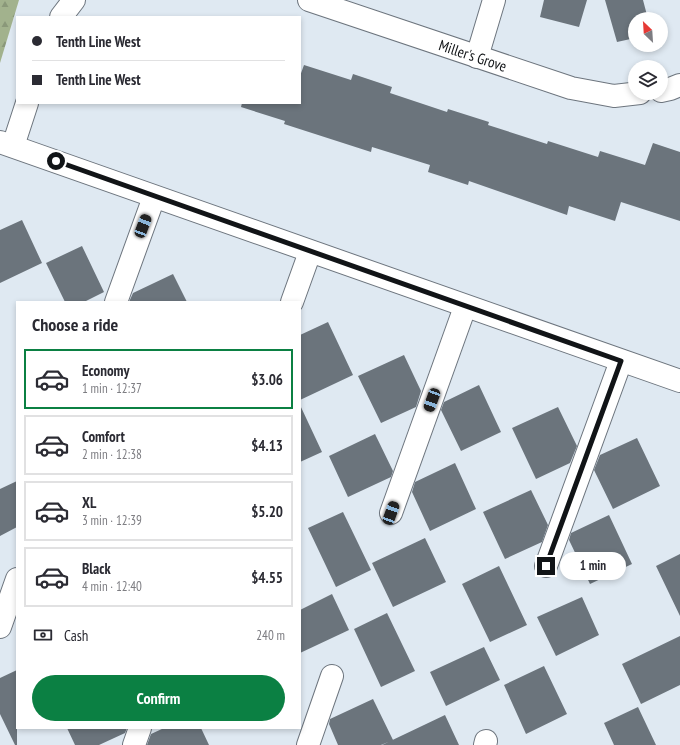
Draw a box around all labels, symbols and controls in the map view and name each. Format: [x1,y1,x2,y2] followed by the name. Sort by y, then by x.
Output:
[628,12,668,52] north arrow
[628,12,668,100] map controls
[56,32,141,51] text: Tenth Line West
[437,35,509,75] street label: Miller's Grove
[628,60,668,100] button: layers
[56,70,141,89] text: Tenth Line West
[47,152,65,170] route start
[133,213,153,239] car
[32,313,118,336] text: Choose a ride
[34,361,70,397] icon: car
[82,361,130,380] text: Economy
[251,370,283,389] text: $3.06
[82,380,142,397] text: 1 min · 12:37
[422,387,442,413] car
[34,427,70,463] icon: car
[82,427,125,446] text: Comfort
[251,436,283,455] text: $4.13
[82,446,142,463] text: 2 min · 12:38
[34,493,70,529] icon: car
[82,493,96,512] text: XL
[381,500,401,526] car
[251,502,283,521] text: $5.20
[82,512,142,529] text: 3 min · 12:39
[560,552,626,580] callout: 1 min
[537,557,555,575] route end
[580,557,606,574] text: 1 min
[34,559,70,595] icon: car
[82,559,111,578] text: Black
[251,568,283,587] text: $4.55
[82,578,142,595] text: 4 min · 12:40
[32,624,54,646] icon: cash
[64,626,88,645] text: Cash
[256,627,285,644] text: 240 m
[32,675,285,721] button: Confirm

